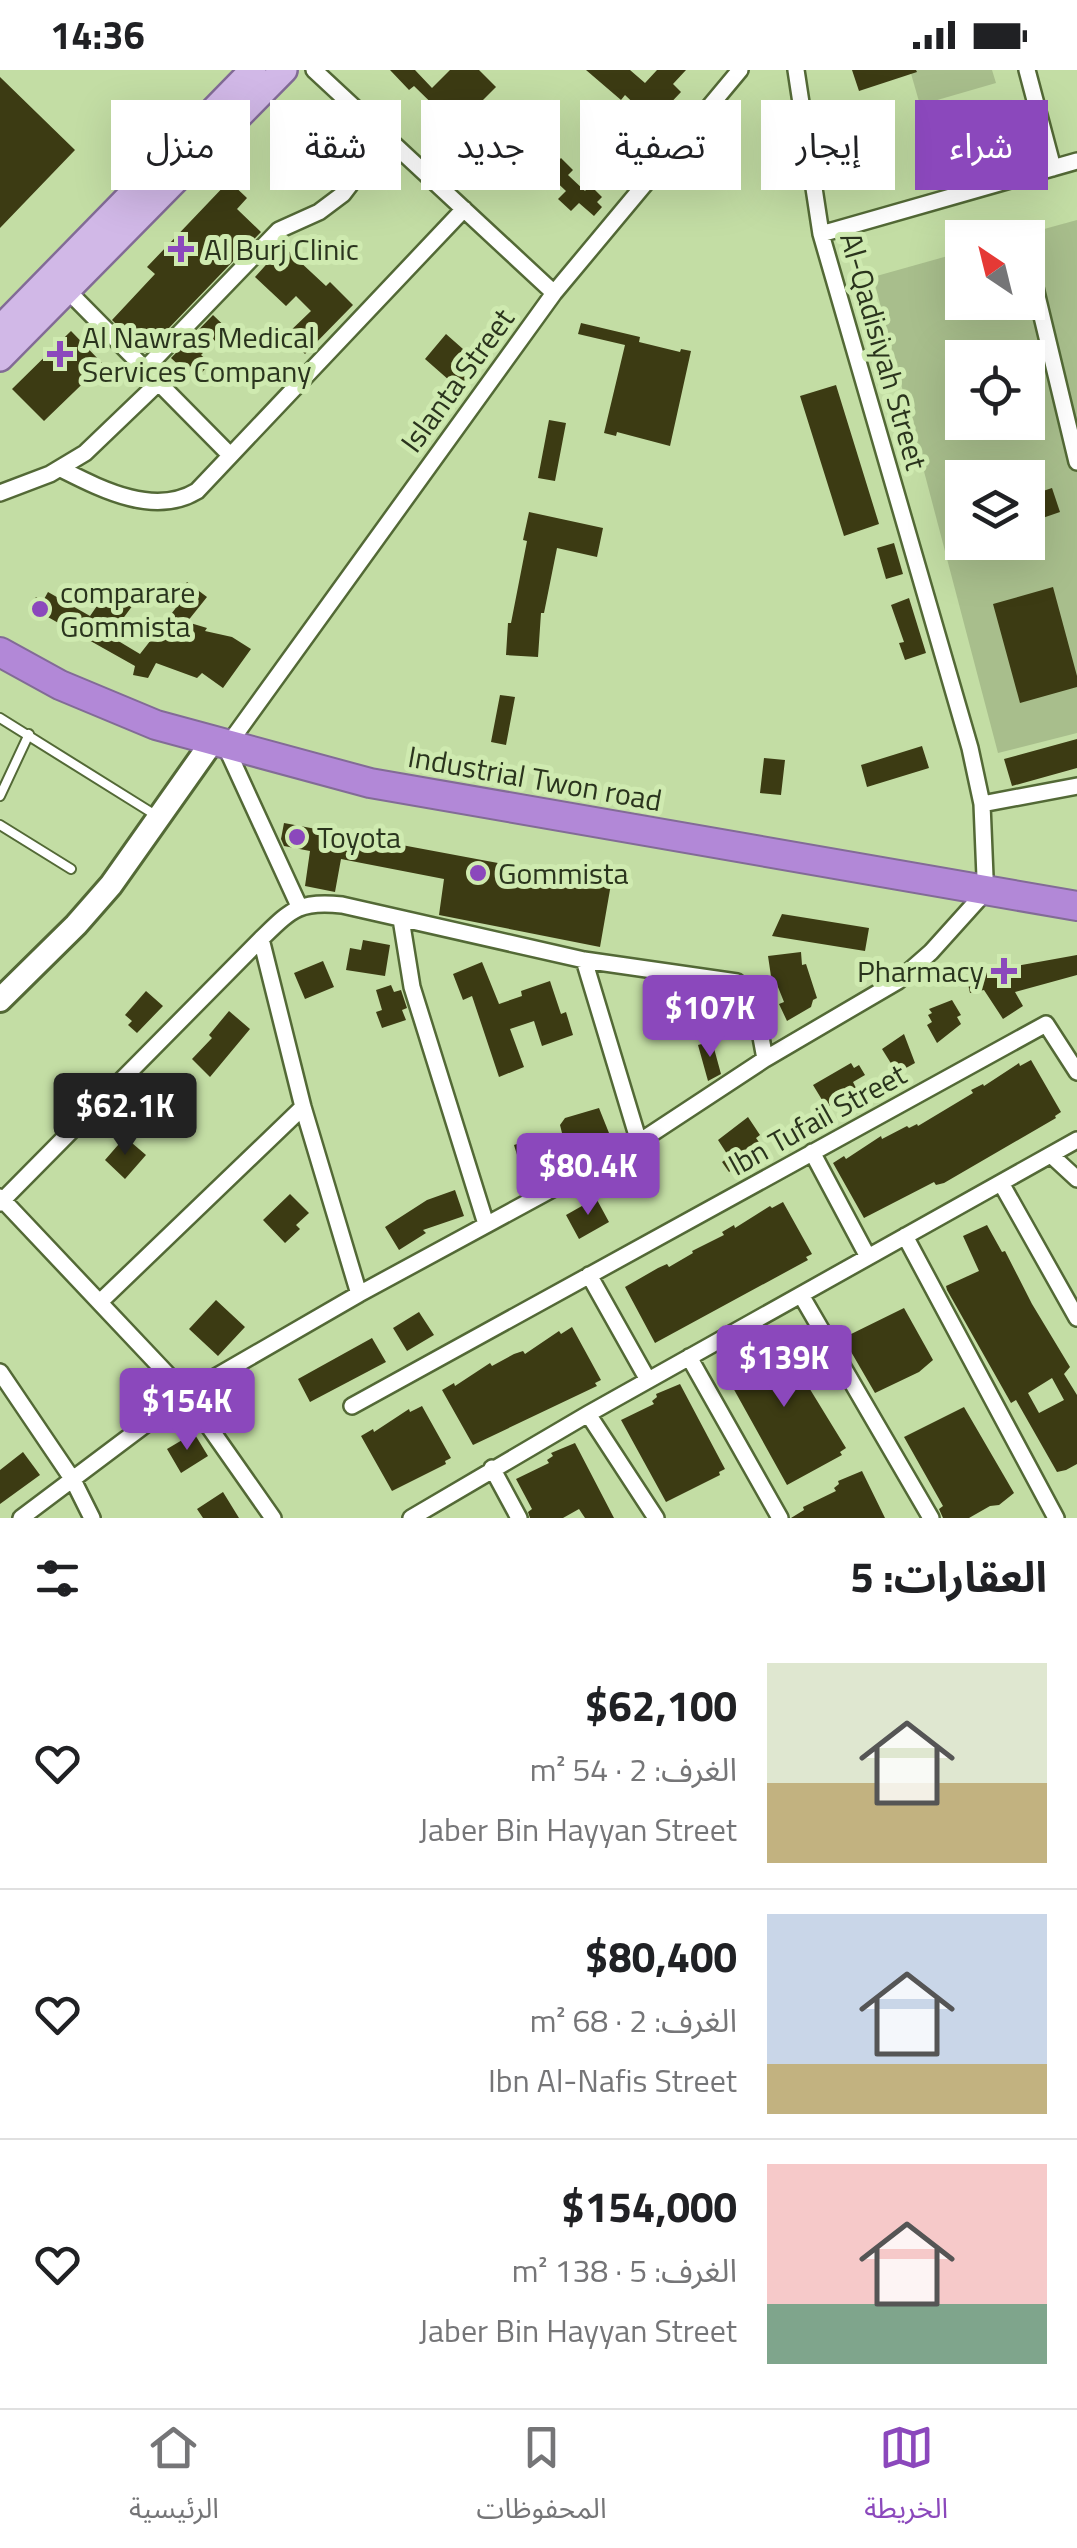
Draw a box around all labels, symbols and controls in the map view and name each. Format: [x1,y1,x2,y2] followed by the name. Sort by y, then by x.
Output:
[50,6,145,64] text: 14:36
[111,100,250,190] chip: منزل
[270,100,401,190] chip: شقة
[421,100,560,190] chip: جديد
[580,100,741,190] chip: تصفية
[761,100,895,190] chip: إيجار
[915,100,1048,190] chip: شراء
[945,220,1045,320] north arrow
[945,220,1045,560] map controls
[204,226,359,272] place label: Al Burj Clinic
[828,227,940,476] street label: Al-Qadisiyah Street
[168,236,194,262] marker: Al Burj Clinic
[389,298,525,462] street label: Islanta Street
[82,314,315,394] place label: Al Nawras Medical Services Company
[945,340,1045,440] button: locate
[47,341,73,367] marker: Al Nawras Medical Services Company
[945,460,1045,560] button: layers
[60,569,195,649] place label: comparare Gommista
[29,598,51,620] marker: comparare Gommista
[404,733,666,823] street label: Industrial Twon road
[317,814,401,860] place label: Toyota
[286,826,308,848] marker: Toyota
[498,850,629,896] place label: Gommista
[467,862,489,884] marker: Gommista
[857,948,984,994] place label: Pharmacy
[993,960,1015,982] marker: Pharmacy
[640,975,780,1060] pin: $107K
[665,983,755,1031] text: $107K
[720,1051,915,1187] street label: Ibn Tufail Street
[44,1073,206,1158] pin: $62.1K
[76,1081,174,1129] text: $62.1K
[507,1133,669,1218] pin: $80.4K
[539,1141,637,1189] text: $80.4K
[714,1325,854,1410] pin: $139K
[739,1333,829,1381] text: $139K
[117,1368,257,1453] pin: $154K
[142,1376,232,1424] text: $154K
[850,1544,1047,1608] text: العقارات: 5
[30,1551,85,1606] icon: filters
[585,1673,737,1737] text: $62,100
[847,1703,967,1823] icon: home
[30,1736,85,1791] icon: heart
[530,1745,737,1793] text: الغرف: 2 · 54 m²
[419,1805,737,1853] text: Jaber Bin Hayyan Street
[585,1924,737,1988] text: $80,400
[847,1954,967,2074] icon: home
[30,1987,85,2042] icon: heart
[530,1996,737,2044] text: الغرف: 2 · 68 m²
[488,2056,737,2104] text: Ibn Al-Nafis Street
[561,2174,737,2238] text: $154,000
[847,2204,967,2324] icon: home
[30,2237,85,2292] icon: heart
[512,2246,737,2294] text: الغرف: 5 · 138 m²
[419,2306,737,2354] text: Jaber Bin Hayyan Street
[129,2420,219,2539] tab: الرئيسية
[477,2420,607,2539] tab: المحفوظات
[864,2420,948,2539] tab: الخريطة

